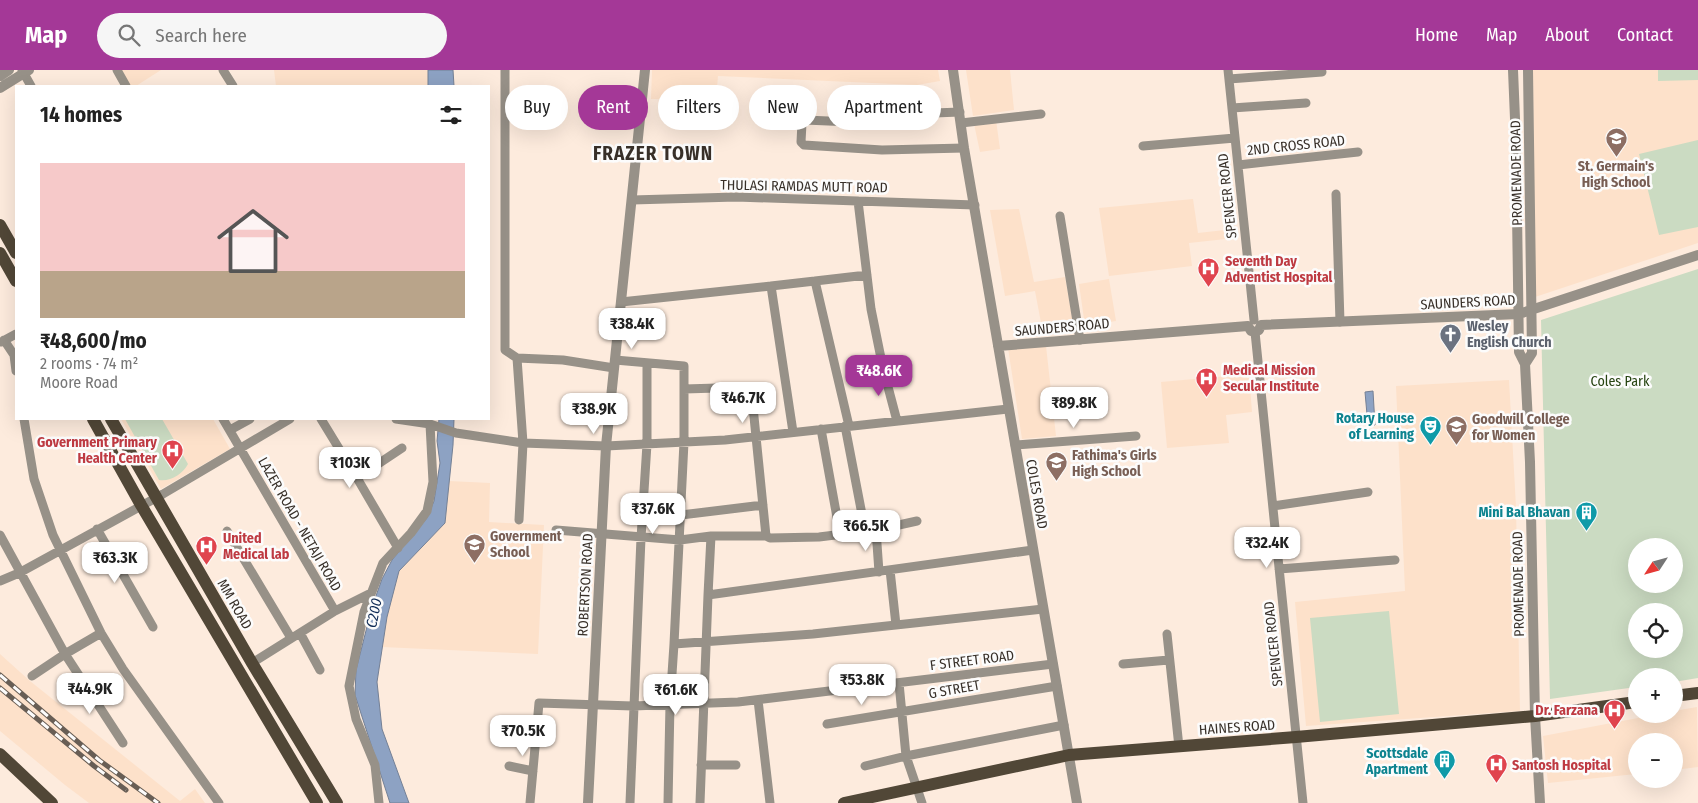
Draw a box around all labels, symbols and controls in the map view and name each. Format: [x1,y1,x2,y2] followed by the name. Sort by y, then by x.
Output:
[97,13,447,58] search box
[25,21,67,49] text: Map
[115,21,143,49] icon: search
[155,24,247,47] text: Search here
[1415,24,1458,46] text: Home
[1486,24,1517,46] text: Map
[1545,24,1589,46] text: About
[1617,24,1673,46] text: Contact
[505,85,568,130] chip: Buy
[578,85,648,130] chip: Rent
[658,85,739,130] chip: Filters
[749,85,817,130] chip: New
[827,85,941,130] chip: Apartment
[437,101,465,129] icon: filters
[40,102,122,128] text: 14 homes
[1507,120,1526,226] street label: PROMENADE ROAD
[1604,126,1628,157] school or university icon: St. Germain's High School
[1246,132,1346,159] street label: 2ND CROSS ROAD
[593,142,713,165] district label: FRAZER TOWN
[1215,152,1240,239] street label: SPENCER ROAD
[1578,158,1654,191] place label: St. Germain's High School
[720,177,888,196] street label: THULASI RAMDAS MUTT ROAD
[208,196,298,286] icon: home
[1224,253,1333,286] place label: Seventh Day Adventist Hospital
[1197,257,1221,288] hospital icon: Seventh Day Adventist Hospital
[1420,292,1516,313] street label: SAUNDERS ROAD
[591,308,673,350] pin: ₹38.4K
[610,314,654,333] text: ₹38.4K
[1014,315,1110,340] street label: SAUNDERS ROAD
[1467,318,1552,351] place label: Wesley English Church
[1439,322,1463,353] church icon: Wesley English Church
[40,328,147,354] text: ₹48,600/mo
[40,354,138,373] text: 2 rooms · 74 m²
[838,354,920,397] pin: ₹48.6K
[856,361,902,380] text: ₹48.6K
[1223,362,1319,395] place label: Medical Mission Secular Institute
[1195,366,1219,397] hospital icon: Medical Mission Secular Institute
[40,373,118,392] text: Moore Road
[1591,373,1650,390] park label: Coles Park
[702,382,784,424] pin: ₹46.7K
[1033,386,1115,429] pin: ₹89.8K
[721,388,765,407] text: ₹46.7K
[553,392,635,435] pin: ₹38.9K
[1051,393,1097,412] text: ₹89.8K
[572,399,616,418] text: ₹38.9K
[1336,410,1414,443] place label: Rotary House of Learning
[1472,411,1570,444] place label: Goodwill College for Women
[1418,414,1442,445] theatre icon: Rotary House of Learning
[1444,415,1468,446] school or university icon: Goodwill College for Women
[37,434,158,467] place label: Government Primary Health Center
[161,438,185,469] hospital icon: Government Primary Health Center
[315,446,385,489] pin: ₹103K
[1072,447,1157,480] place label: Fathima's Girls High School
[1044,451,1068,482] school or university icon: Fathima's Girls High School
[330,453,370,472] text: ₹103K
[254,454,345,594] street label: LAZER ROAD - NETAJI ROAD
[1022,458,1051,530] street label: COLES ROAD
[612,492,694,535] pin: ₹37.6K
[631,499,675,518] text: ₹37.6K
[1574,500,1598,531] building icon: Mini Bal Bhavan
[1479,504,1570,521] place label: Mini Bal Bhavan
[825,510,907,552] pin: ₹66.5K
[843,516,889,535] text: ₹66.5K
[1226,526,1308,569] pin: ₹32.4K
[490,528,563,561] place label: Government School
[223,530,290,563] place label: United Medical lab
[1509,531,1528,637] street label: PROMENADE ROAD
[462,532,486,563] school or university icon: Government School
[574,533,597,637] street label: ROBERTSON ROAD
[1245,533,1289,552] text: ₹32.4K
[195,534,219,565] hospital icon: United Medical lab
[1628,538,1682,592] north arrow
[1628,538,1683,788] map controls
[74,542,156,584] pin: ₹63.3K
[93,548,137,567] text: ₹63.3K
[213,576,256,632] street label: MM ROAD
[362,596,386,629] water label: C200
[1261,600,1286,687] street label: SPENCER ROAD
[1628,603,1683,658] button: locate
[929,647,1015,674] street label: F STREET ROAD
[821,664,903,706] pin: ₹53.8K
[1628,668,1683,723] button: +
[840,670,884,689] text: ₹53.8K
[49,672,131,715] pin: ₹44.9K
[635,674,717,716] pin: ₹61.6K
[927,677,982,702] street label: G STREET
[68,679,112,698] text: ₹44.9K
[654,680,698,699] text: ₹61.6K
[1602,698,1626,729] hospital icon: Dr. Farzana
[1535,702,1598,719] place label: Dr. Farzana
[482,714,564,757] pin: ₹70.5K
[1198,716,1276,739] street label: HAINES ROAD
[501,721,545,740] text: ₹70.5K
[1628,733,1683,788] button: −
[1365,745,1429,778] place label: Scottsdale Apartment
[1432,749,1456,780] building icon: Scottsdale Apartment
[1484,753,1508,784] hospital icon: Santosh Hospital
[1512,757,1611,774] place label: Santosh Hospital

